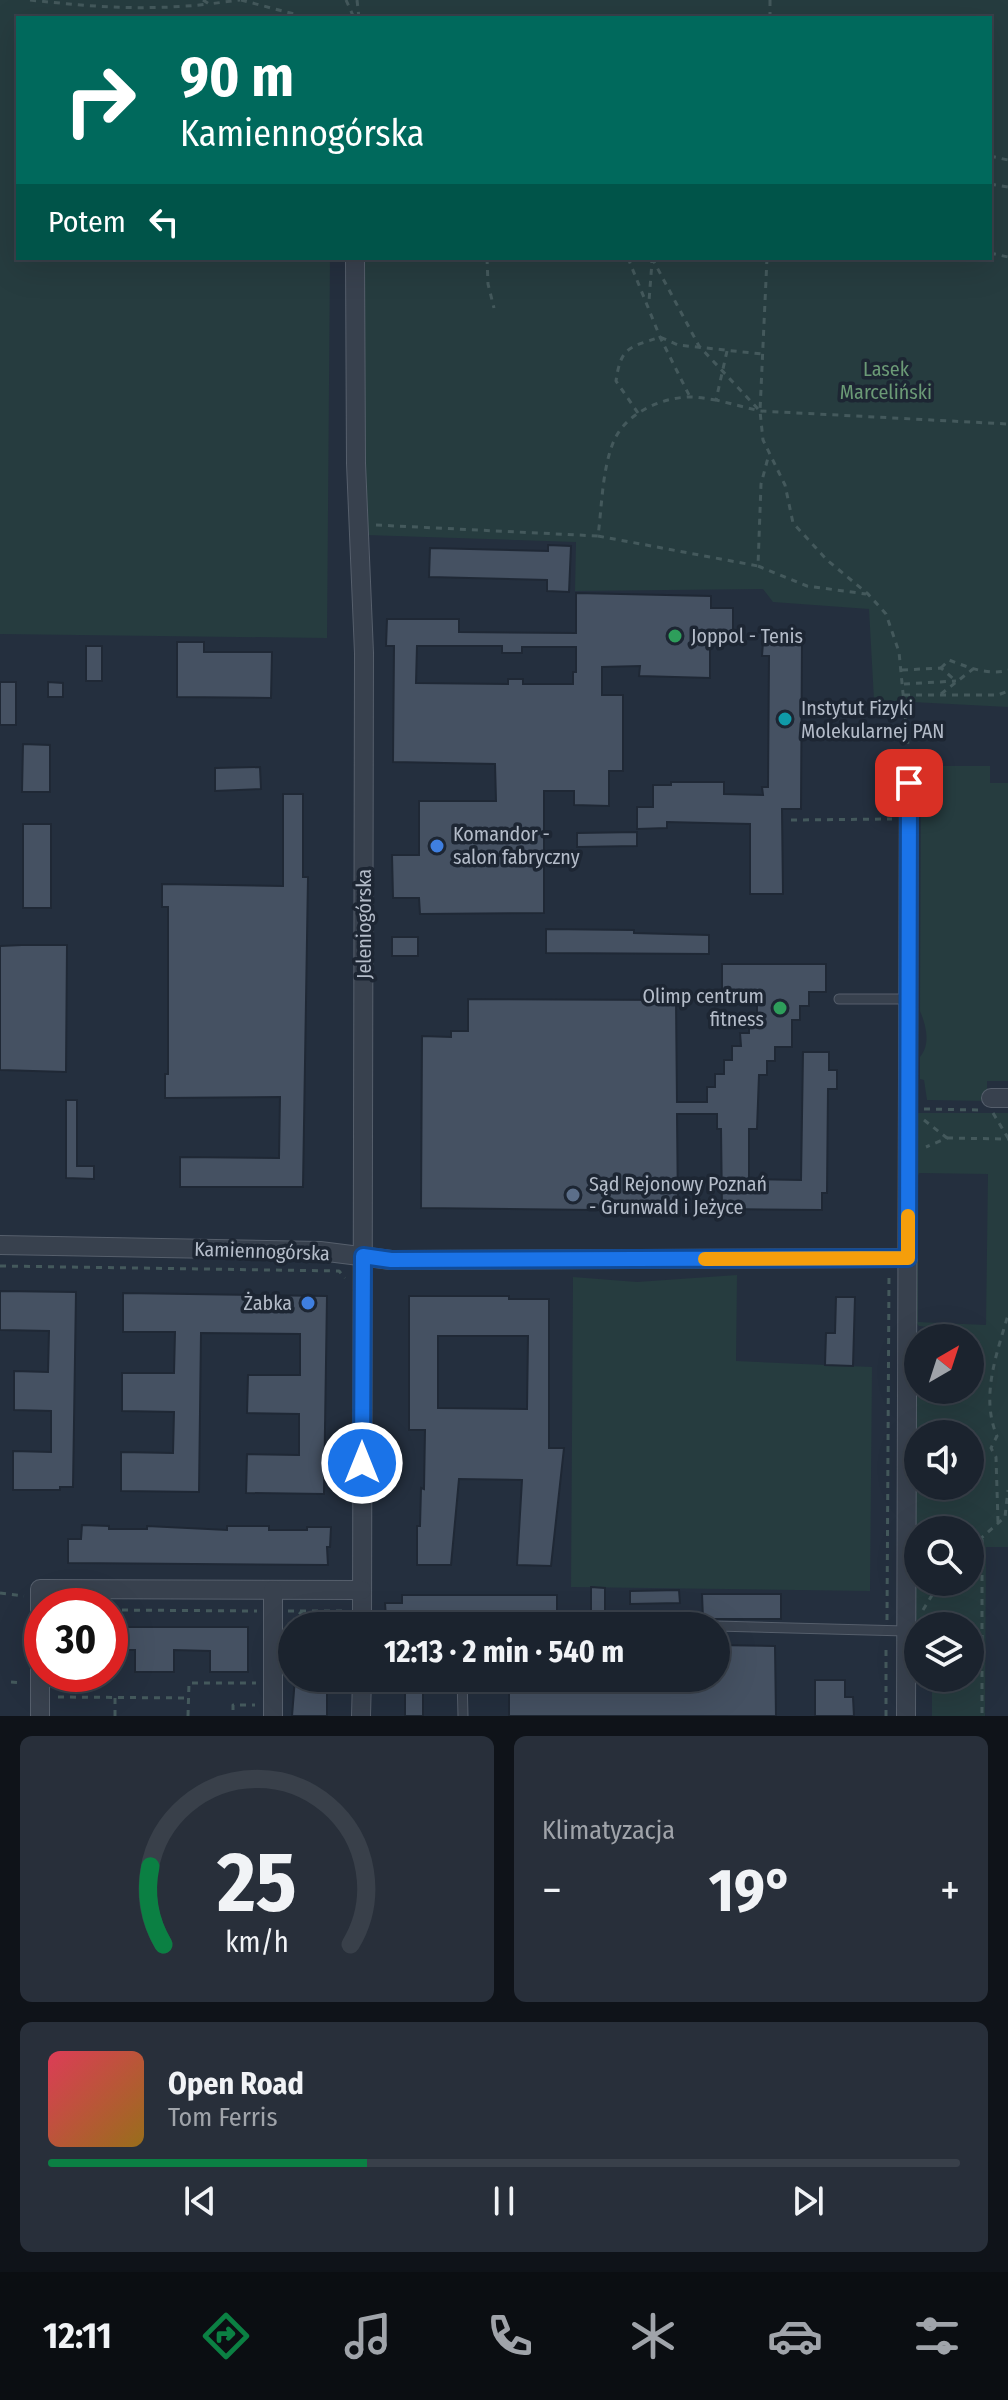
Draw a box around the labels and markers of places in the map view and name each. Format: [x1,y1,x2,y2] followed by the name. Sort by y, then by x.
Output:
[691,624,803,648] place label: Joppol - Tenis
[666,627,684,645] marker: Joppol - Tenis
[801,696,944,743] place label: Instytut Fizyki Molekularnej PAN
[776,710,794,728] marker: Instytut Fizyki Molekularnej PAN
[875,749,943,817] pin
[453,822,580,869] place label: Komandor - salon fabryczny
[428,837,446,855] marker: Komandor - salon fabryczny
[642,984,764,1031] place label: Olimp centrum fitness
[771,999,789,1017] marker: Olimp centrum fitness
[589,1172,767,1219] place label: Sąd Rejonowy Poznań - Grunwald i Jeżyce
[564,1186,582,1204] marker: Sąd Rejonowy Poznań - Grunwald i Jeżyce
[244,1291,292,1315] place label: Żabka
[299,1294,317,1312] marker: Żabka

